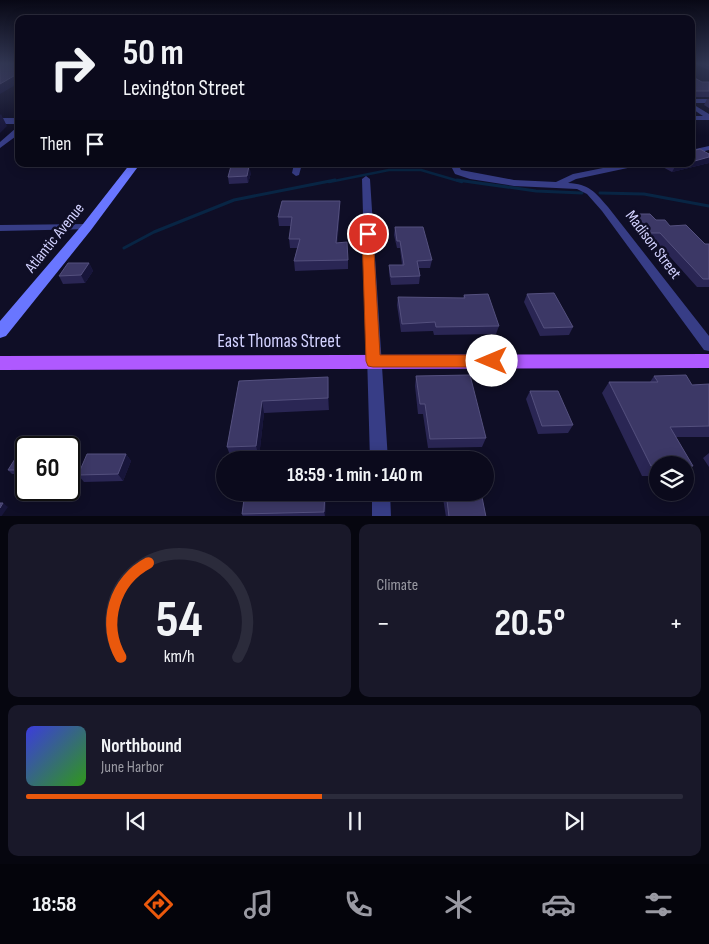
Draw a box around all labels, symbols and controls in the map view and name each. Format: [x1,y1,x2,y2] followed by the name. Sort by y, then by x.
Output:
[123,32,184,75] text: 50 m
[40,35,105,100] icon: right
[123,75,245,102] text: Lexington Street
[81,130,109,158] icon: arrive
[40,133,71,156] text: Then
[21,199,89,277] street label: Atlantic Avenue
[621,207,685,283] street label: Madison Street
[347,213,389,255] pin
[354,220,382,248] icon: arrive
[217,330,341,353] street label: East Thomas Street
[465,334,517,386] position arrow
[15,436,80,501] speed limit sign: 60
[649,456,694,501] map controls
[649,456,694,501] button: layers
[287,464,423,487] text: 18:59 · 1 min · 140 m
[377,576,418,595] text: Climate
[156,589,203,652] text: 54
[494,601,565,646] text: 20.5°
[377,607,390,640] text: −
[669,607,683,640] text: +
[164,646,195,667] text: km/h
[101,735,182,758] text: Northbound
[101,758,164,777] text: June Harbor
[122,807,150,835] icon: previous
[341,807,369,835] icon: pause
[560,807,588,835] icon: next
[141,887,176,922] icon: directions
[241,887,276,922] icon: music
[341,887,376,922] icon: phone
[441,887,476,922] icon: climate
[541,887,576,922] icon: car
[641,887,676,922] icon: filters
[33,891,76,918] text: 18:58

